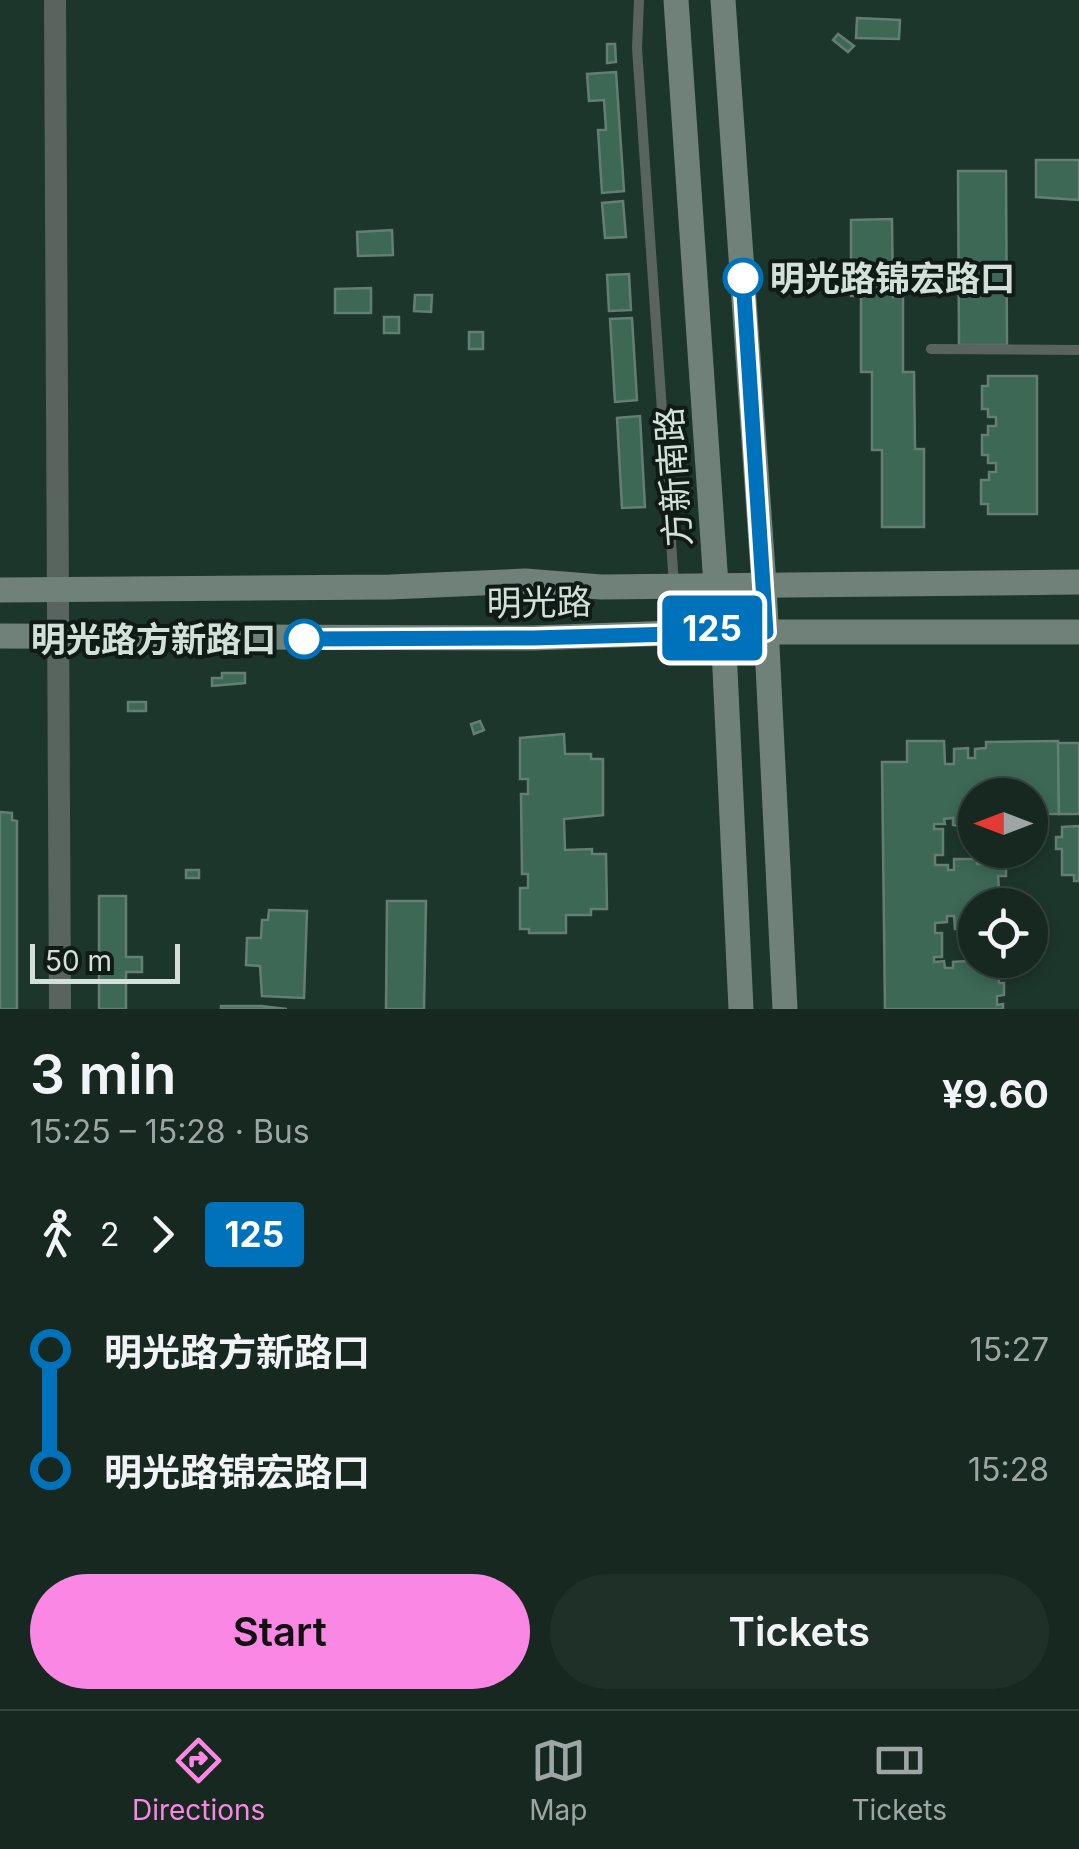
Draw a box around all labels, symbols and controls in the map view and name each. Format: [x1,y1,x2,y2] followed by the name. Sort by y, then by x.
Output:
[770,257,1015,299] place label: 明光路锦宏路口
[724,259,762,297] marker: 明光路锦宏路口
[647,406,699,548] street label: 方新南路
[486,580,592,624] street label: 明光路
[654,596,770,660] line badge: 125
[682,607,742,649] text: 125
[31,618,276,660] place label: 明光路方新路口
[285,620,323,658] marker: 明光路方新路口
[958,778,1048,868] north arrow
[958,778,1048,978] map controls
[958,888,1048,978] button: locate
[30,939,180,984] scale bar
[45,944,112,978] text: 50 m
[30,1041,176,1107] text: 3 min
[942,1071,1049,1117] text: ¥9.60
[30,1112,310,1151] text: 15:25 – 15:28 · Bus
[30,1207,85,1262] icon: walk
[135,1207,190,1262] icon: forward
[225,1213,284,1255] text: 125
[100,1215,120,1254] text: 2
[104,1329,370,1375] text: 明光路方新路口
[970,1330,1049,1369] text: 15:27
[104,1449,370,1495] text: 明光路锦宏路口
[968,1450,1049,1489] text: 15:28
[30,1574,530,1689] button: Start
[550,1574,1049,1689] button: Tickets
[132,1733,265,1827] tab: Directions
[529,1733,587,1827] tab: Map
[851,1733,947,1827] tab: Tickets

